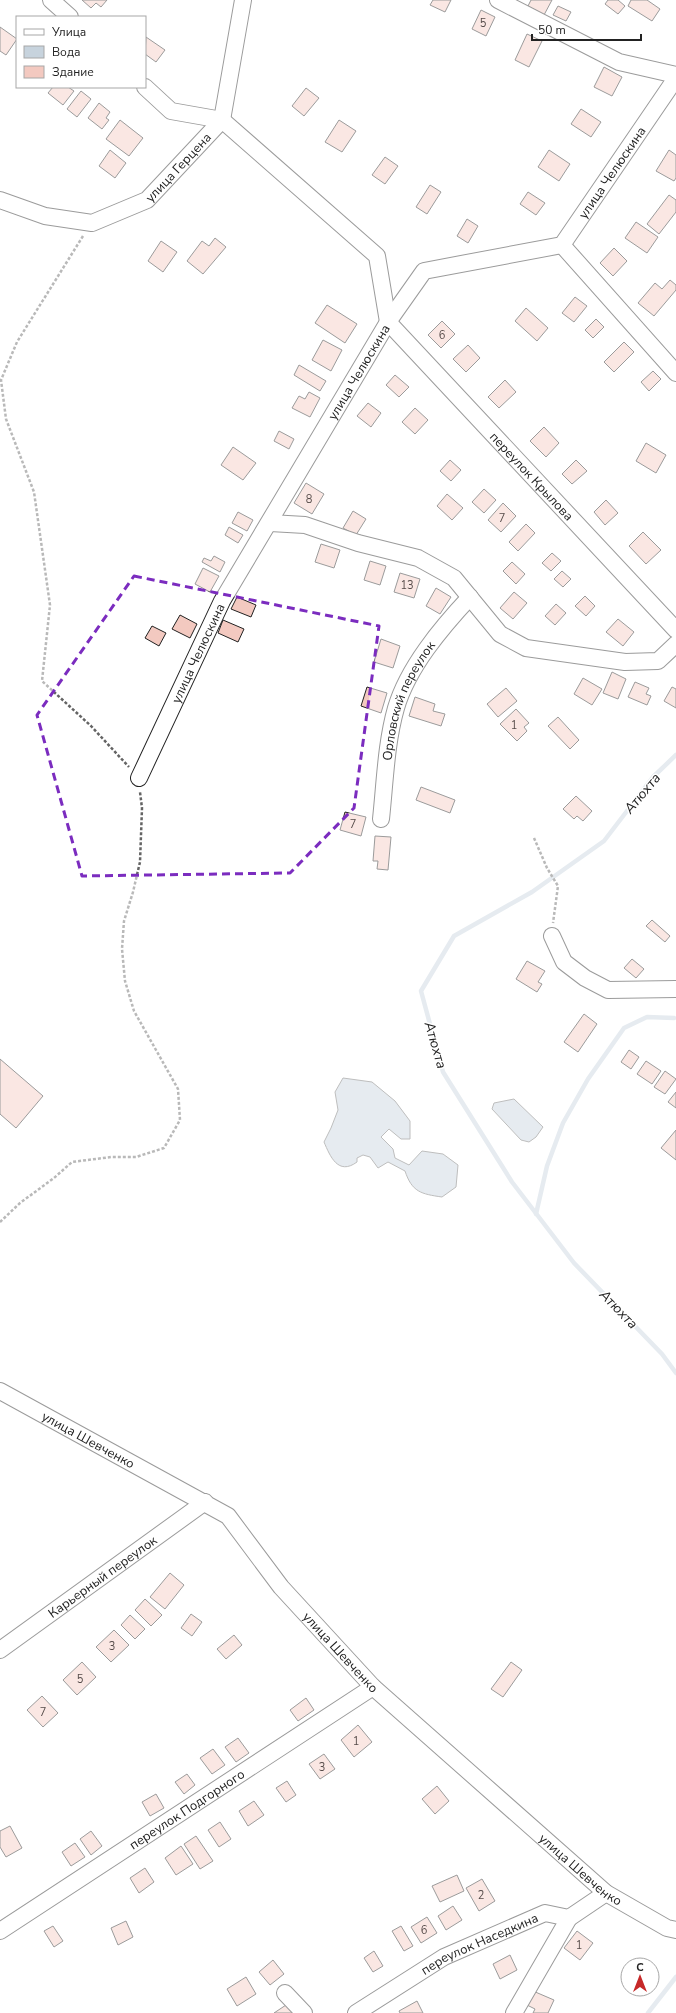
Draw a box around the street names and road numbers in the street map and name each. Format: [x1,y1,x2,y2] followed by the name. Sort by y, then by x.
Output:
[575,123,650,223] street label: улица Челюскина
[141,129,216,207] street label: улица Герцена
[324,321,395,424] street label: улица Челюскина
[485,428,577,525] street label: переулок Крылова
[167,601,230,706] street label: улица Челюскина
[379,637,440,762] street label: Орловский переулок
[38,1408,138,1473] street label: улица Шевченко
[45,1532,161,1623] street label: Карьерный переулок
[298,1609,382,1697] street label: улица Шевченко
[126,1765,248,1854] street label: переулок Подгорного
[535,1830,625,1910] street label: улица Шевченко
[418,1909,541,1979] street label: переулок Наседкина

